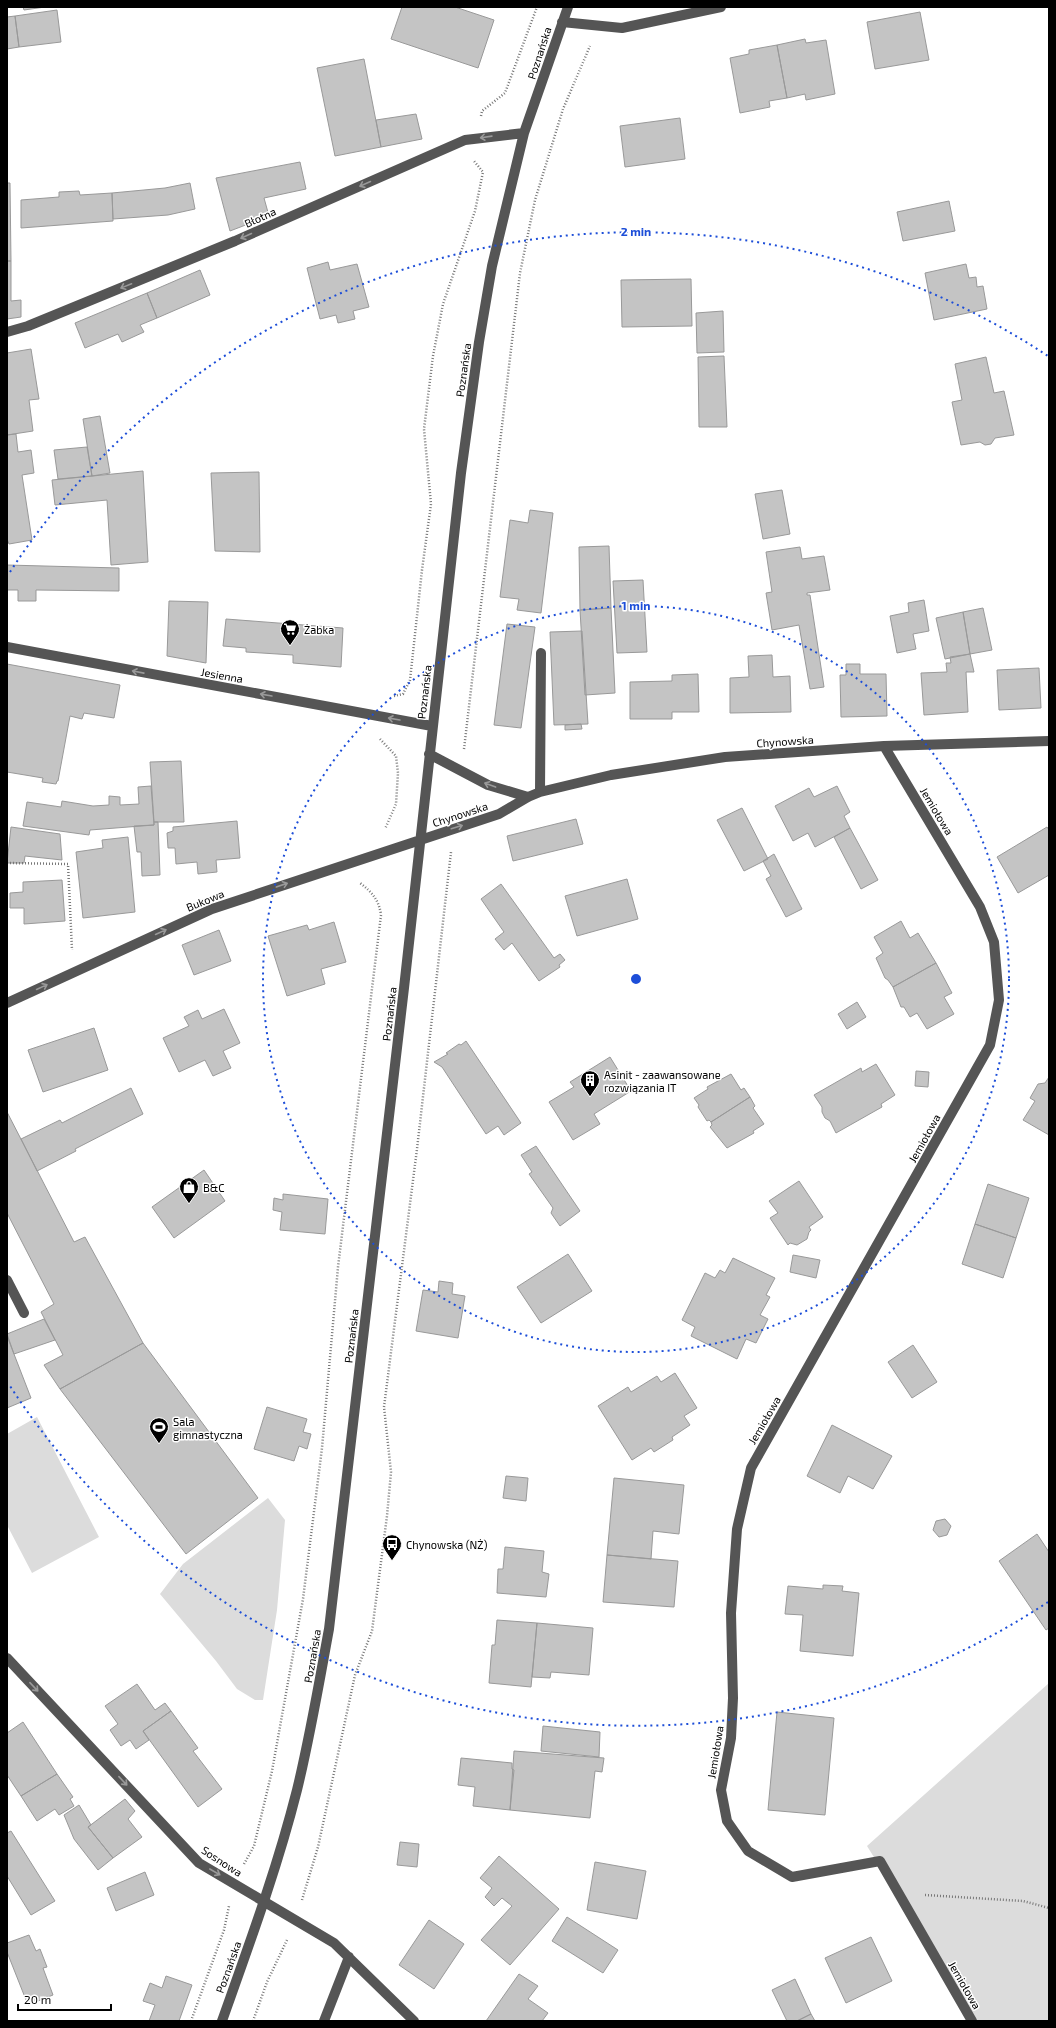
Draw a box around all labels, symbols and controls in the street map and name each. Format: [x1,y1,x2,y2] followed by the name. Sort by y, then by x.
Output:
[524,25,554,81] street label: Poznańska
[480,133,493,141] one-way arrow
[359,181,371,188] one-way arrow
[242,204,278,230] street label: Błotna
[621,224,651,238] text: 2 min
[240,233,252,240] one-way arrow
[120,282,132,290] one-way arrow
[453,342,473,398] street label: Poznańska
[622,598,650,612] text: 1 min
[279,618,301,646] supermarket icon: Żabka
[304,623,334,636] place label: Żabka
[414,664,434,720] street label: Poznańska
[200,665,244,685] street label: Jesienna
[132,667,145,675] one-way arrow
[260,691,273,699] one-way arrow
[388,715,401,723] one-way arrow
[756,733,814,749] street label: Chynowska
[485,781,497,789] one-way arrow
[918,785,956,837] street label: Jemiołowa
[431,799,489,829] street label: Chynowska
[450,823,463,830] one-way arrow
[275,881,287,889] one-way arrow
[184,887,226,913] street label: Bukowa
[154,928,166,936] one-way arrow
[629,972,643,986] centre of rings
[36,983,48,990] one-way arrow
[379,986,399,1042] street label: Poznańska
[604,1068,721,1094] place label: Asinit - zaawansowane rozwiązania IT
[579,1069,601,1097] building icon: Asinit - zaawansowane rozwiązania IT
[905,1112,943,1164] street label: Jemiołowa
[178,1176,200,1204] shop icon: B&C
[203,1181,225,1194] place label: B&C
[341,1308,361,1364] street label: Poznańska
[745,1394,783,1446] street label: Jemiołowa
[173,1415,243,1441] place label: Sala gimnastyczna
[148,1416,170,1444] sports icon: Sala gimnastyczna
[381,1533,403,1561] bus stop icon: Chynowska (NŻ)
[406,1538,487,1551] place label: Chynowska (NŻ)
[301,1628,323,1684] street label: Poznańska
[29,1681,38,1692] one-way arrow
[704,1725,726,1779] street label: Jemiołowa
[118,1776,127,1787] one-way arrow
[199,1843,245,1879] street label: Sosnowa
[209,1869,221,1877] one-way arrow
[213,1939,243,1995] street label: Poznańska
[946,1959,984,2011] street label: Jemiołowa
[18,1986,111,2012] scale bar
[24,1992,51,2006] text: 20 m

